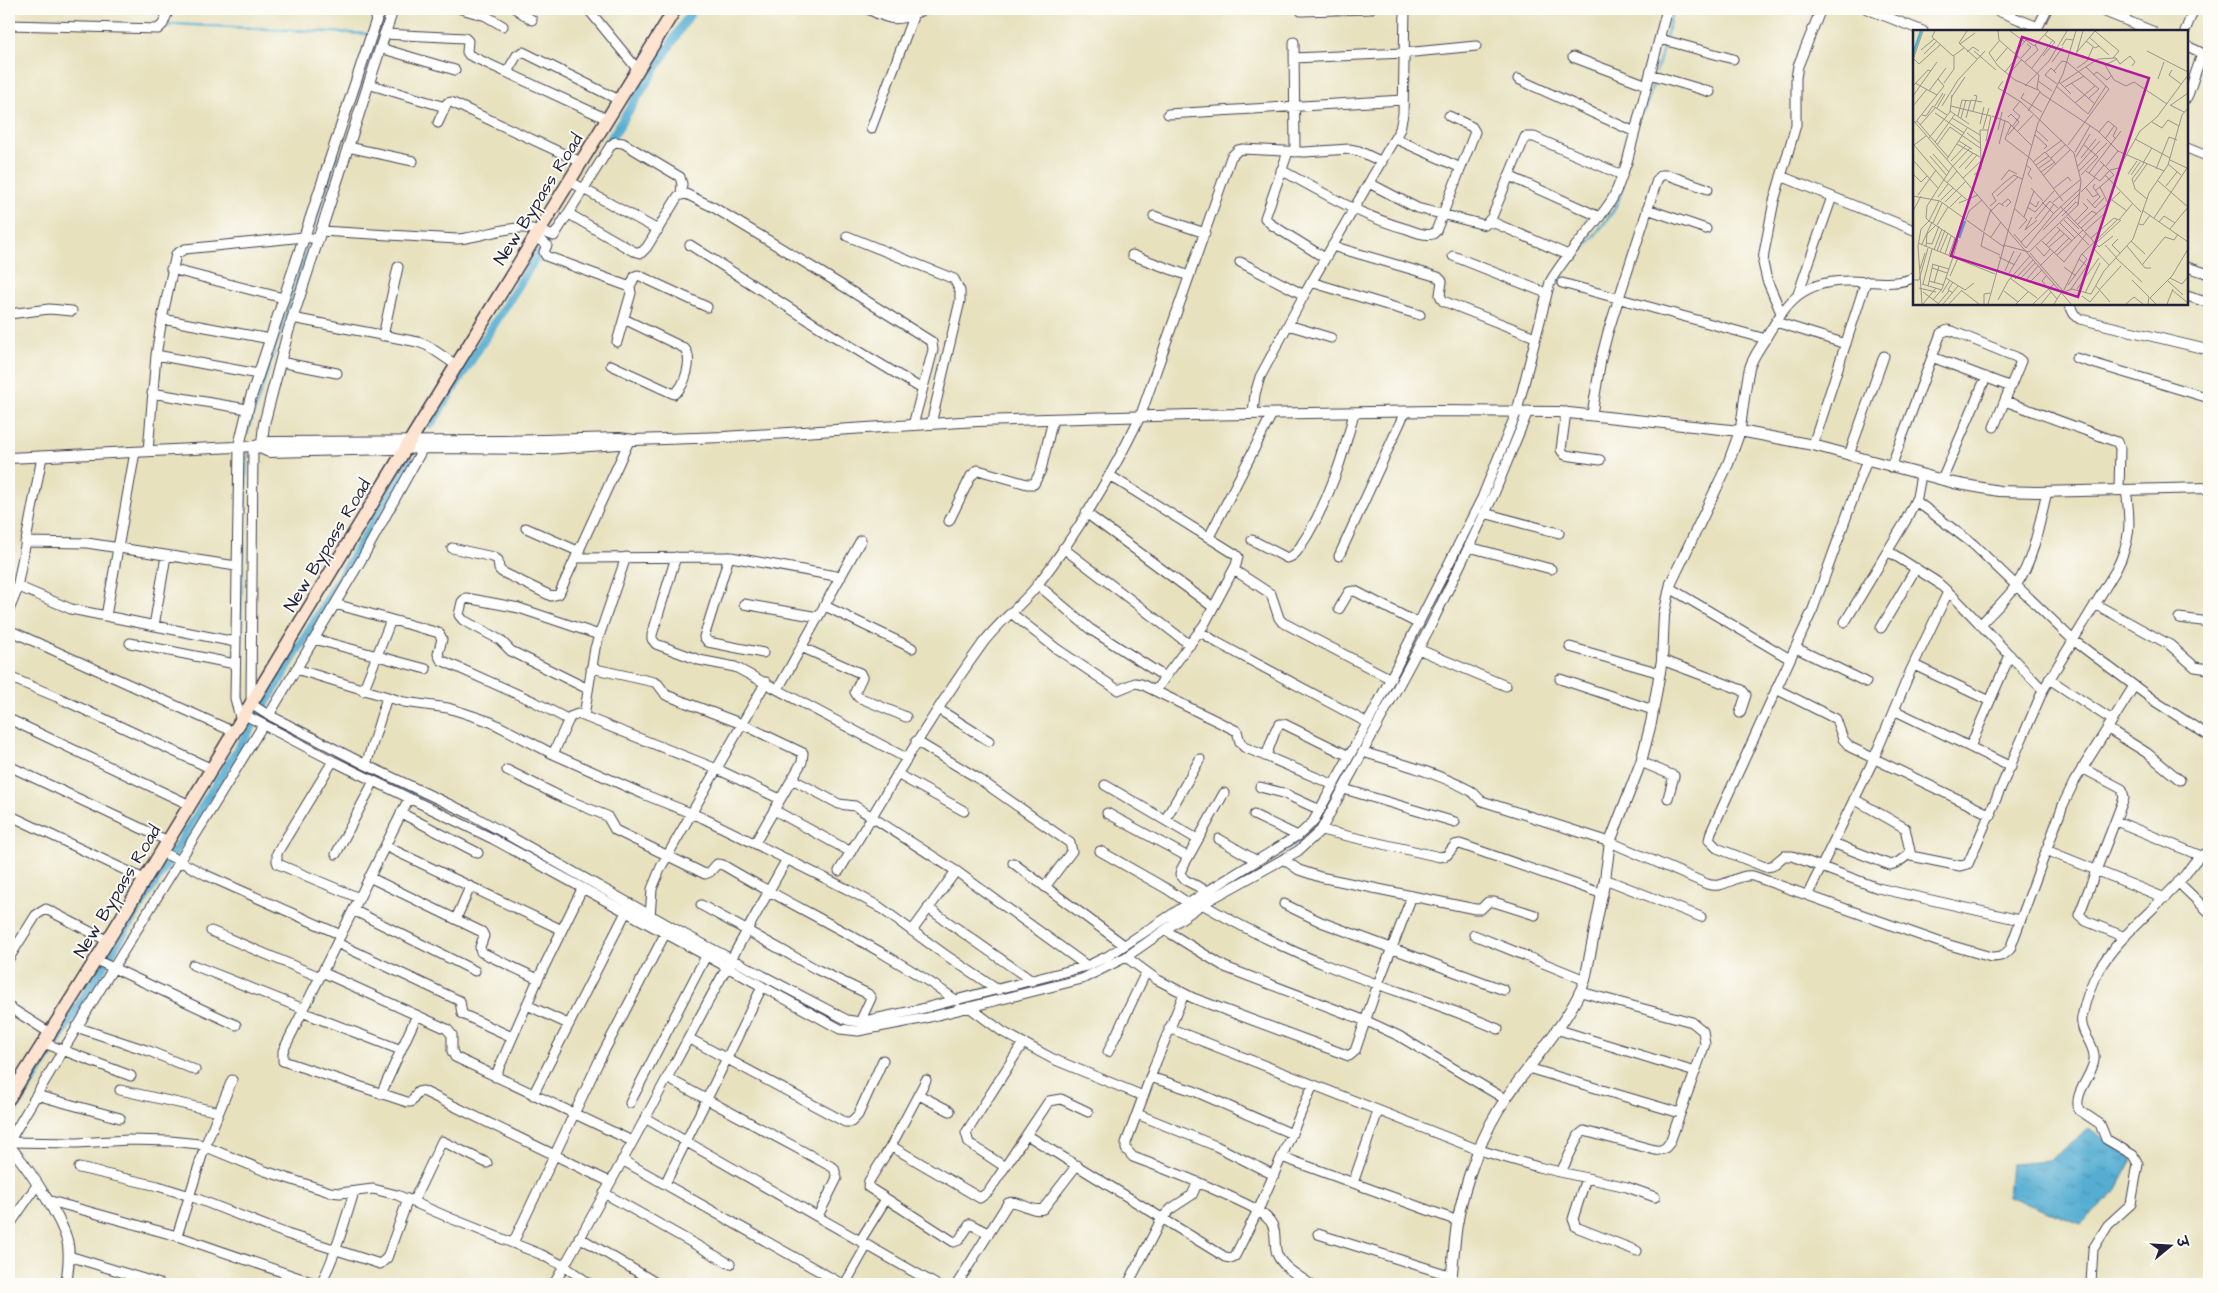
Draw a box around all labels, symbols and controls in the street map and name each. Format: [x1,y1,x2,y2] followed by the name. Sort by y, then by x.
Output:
[1913,30,2188,305] inset map
[488,129,590,271] street label: New Bypass Road
[278,474,378,617] street label: New Bypass Road
[68,820,168,963] street label: New Bypass Road
[2146,1220,2196,1270] north arrow
[2170,1233,2193,1251] text: उ

